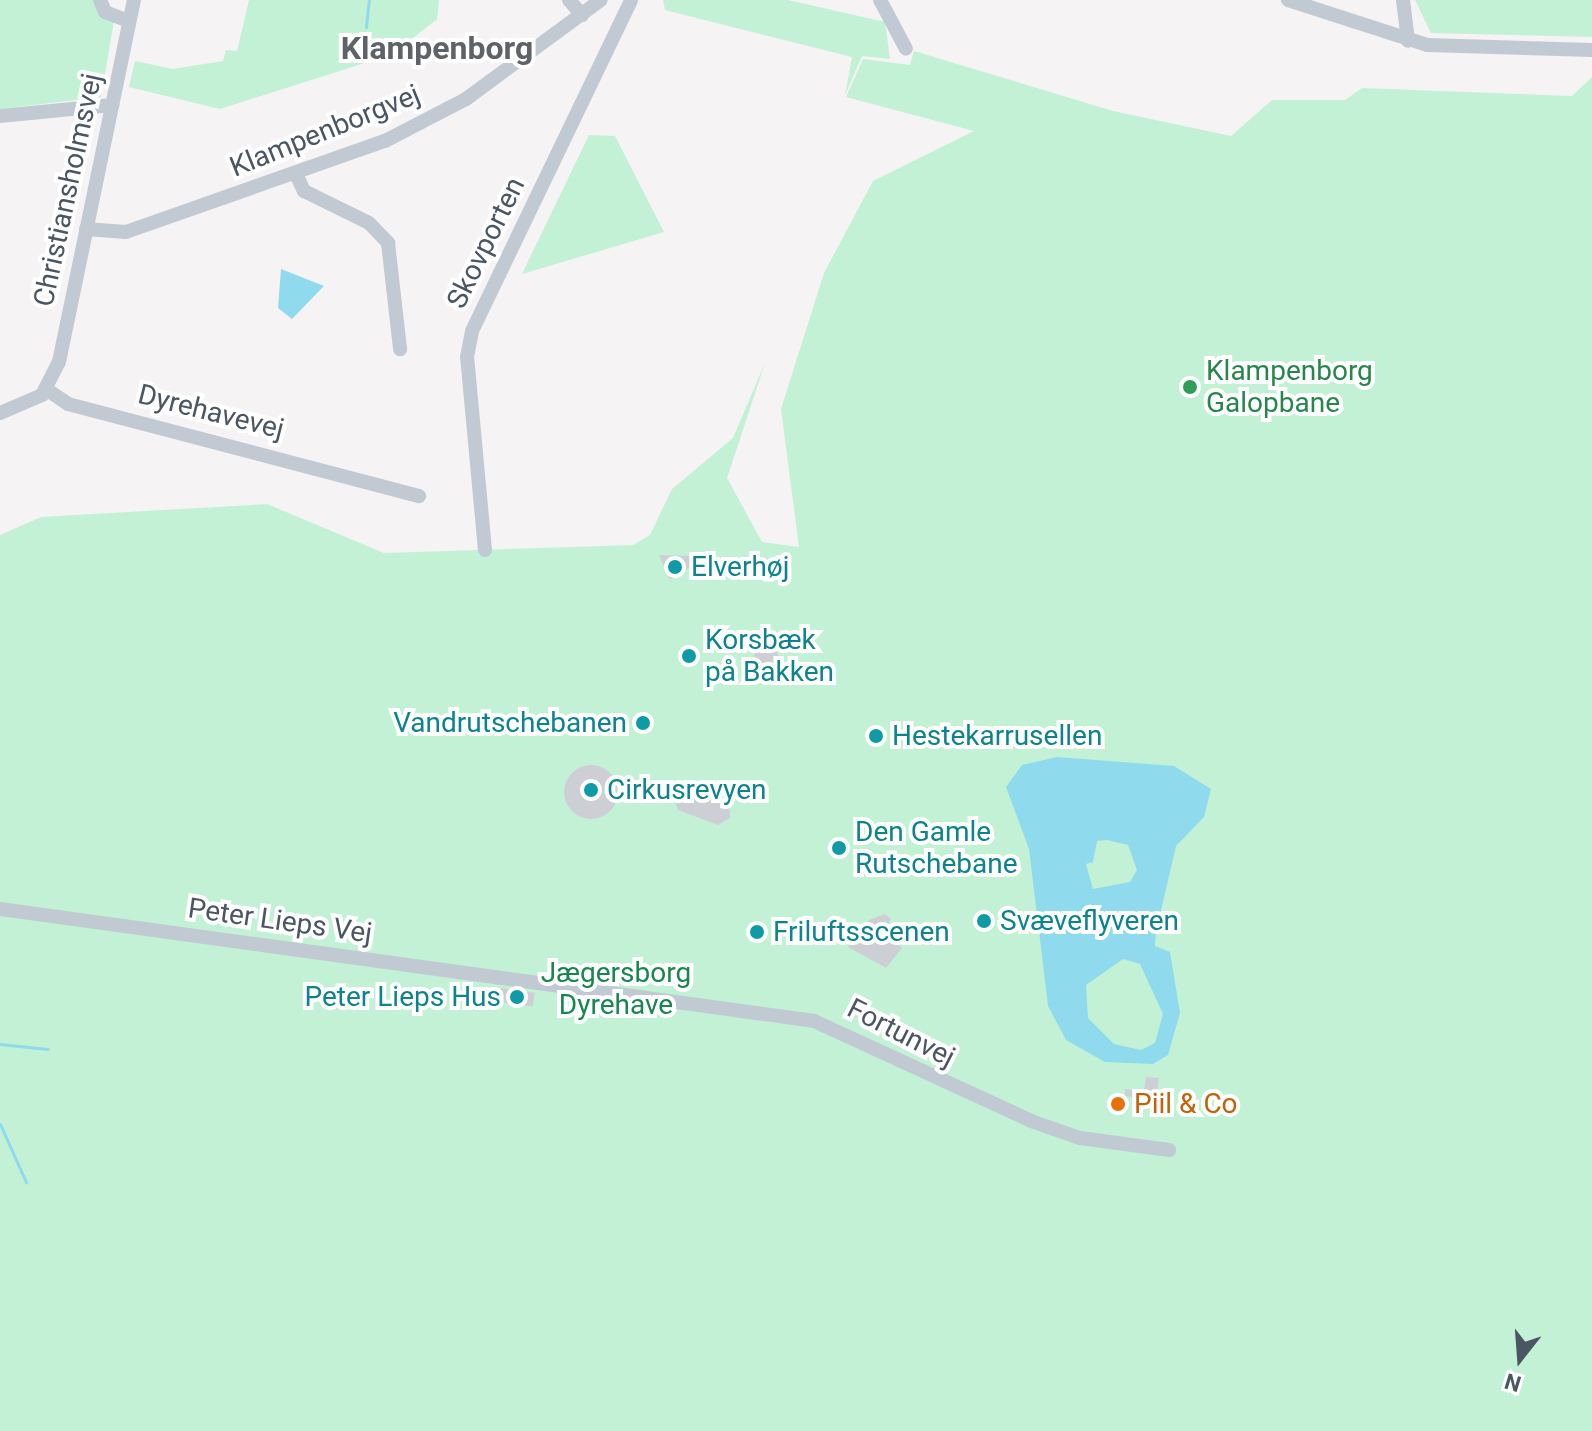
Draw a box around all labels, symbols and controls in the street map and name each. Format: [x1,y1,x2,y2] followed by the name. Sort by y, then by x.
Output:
[341,29,533,67] district label: Klampenborg
[27,70,109,310] street label: Christiansholmsvej
[225,78,425,184] street label: Klampenborgvej
[440,172,532,314] street label: Skovporten
[1206,354,1373,420] place label: Klampenborg Galopbane
[135,378,287,446] street label: Dyrehavevej
[1181,378,1199,396] marker: Klampenborg Galopbane
[691,550,789,584] place label: Elverhøj
[666,558,684,576] marker: Elverhøj
[705,623,834,689] place label: Korsbæk på Bakken
[680,647,698,665] marker: Korsbæk på Bakken
[393,706,627,740] place label: Vandrutschebanen
[634,714,652,732] marker: Vandrutschebanen
[892,719,1102,753] place label: Hestekarrusellen
[867,727,885,745] marker: Hestekarrusellen
[607,773,766,807] place label: Cirkusrevyen
[582,781,600,799] marker: Cirkusrevyen
[855,815,1017,881] place label: Den Gamle Rutschebane
[830,839,848,857] marker: Den Gamle Rutschebane
[186,891,374,951] street label: Peter Lieps Vej
[1000,904,1179,938] place label: Svæveflyveren
[975,912,993,930] marker: Svæveflyveren
[773,915,950,949] place label: Friluftsscenen
[748,923,766,941] marker: Friluftsscenen
[541,956,691,1022] park label: Jægersborg Dyrehave
[305,980,501,1014] place label: Peter Lieps Hus
[508,988,526,1006] marker: Peter Lieps Hus
[842,992,960,1074] street label: Fortunvej
[1134,1087,1238,1121] place label: Piil & Co
[1109,1095,1127,1113] marker: Piil & Co
[1480,1319,1560,1399] north arrow
[1502,1368,1524,1397] text: N

